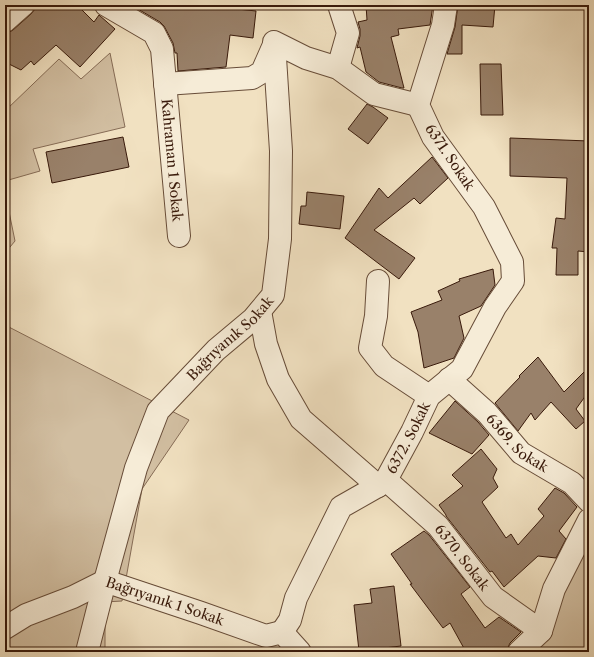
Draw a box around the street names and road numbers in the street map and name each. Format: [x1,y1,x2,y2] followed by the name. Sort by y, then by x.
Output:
[158,98,187,223] street label: Kahraman 1 Sokak
[421,120,479,194] street label: 6371. Sokak
[183,292,278,384] street label: Bağrıyanık Sokak
[382,398,434,477] street label: 6372. Sokak
[482,410,552,477] street label: 6369. Sokak
[431,520,494,595] street label: 6370. Sokak
[103,573,227,630] street label: Bağrıyanık 1 Sokak

